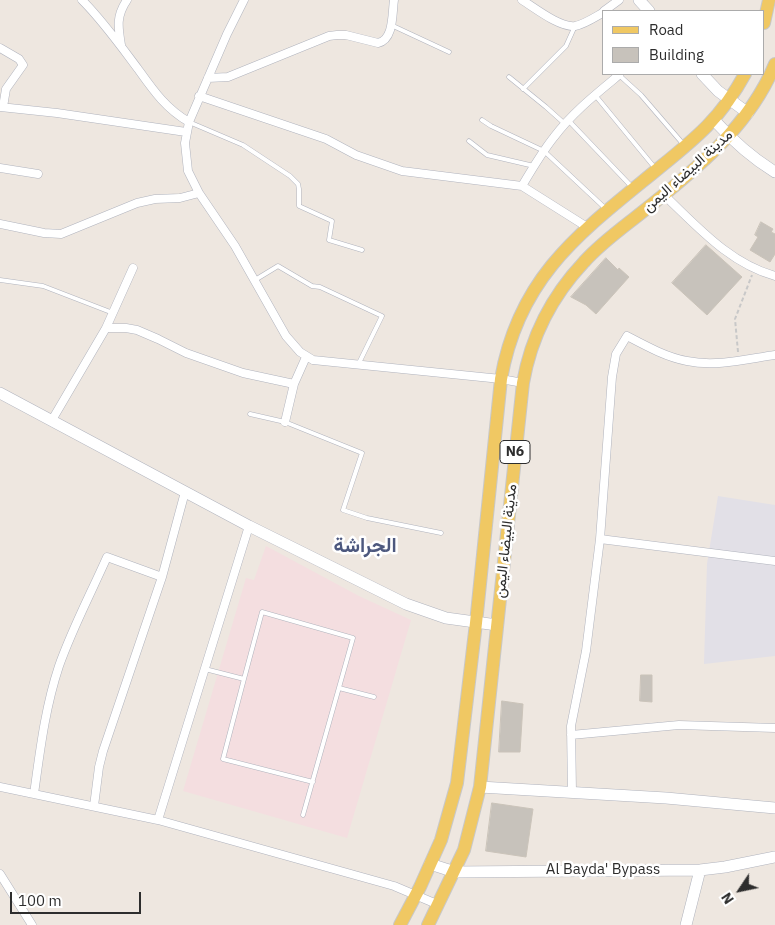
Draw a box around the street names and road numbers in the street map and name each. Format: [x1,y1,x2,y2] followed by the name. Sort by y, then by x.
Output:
[639,126,737,216] street label: مدينة البيضاء اليمن
[500,441,530,464] road number: N6
[491,483,521,599] street label: مدينة البيضاء اليمن
[546,861,660,879] street label: Al Bayda' Bypass

